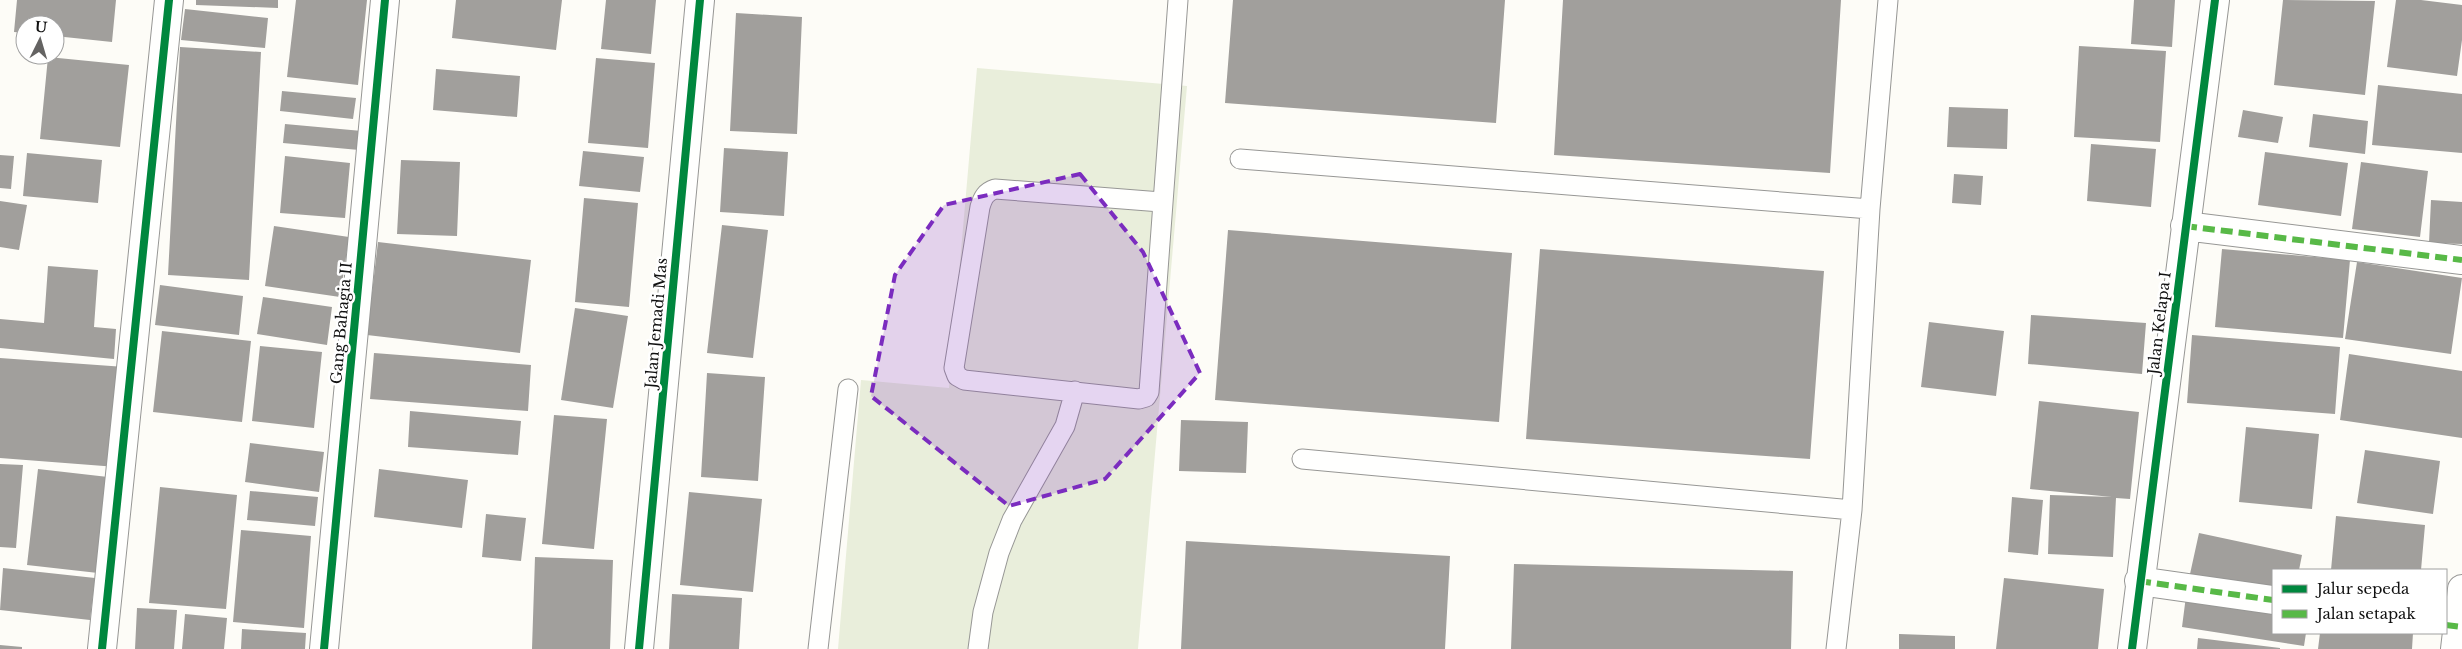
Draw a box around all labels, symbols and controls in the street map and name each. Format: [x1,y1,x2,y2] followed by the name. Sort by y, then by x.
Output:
[15,15,65,65] north arrow
[34,18,49,37] text: U
[641,257,671,391] street label: Jalan Jemadi Mas
[326,261,356,385] street label: Gang Bahagia II
[2143,270,2175,378] street label: Jalan Kelapa I
[2272,569,2447,634] legend
[2315,579,2410,598] text: Jalur sepeda
[2315,604,2416,623] text: Jalan setapak

